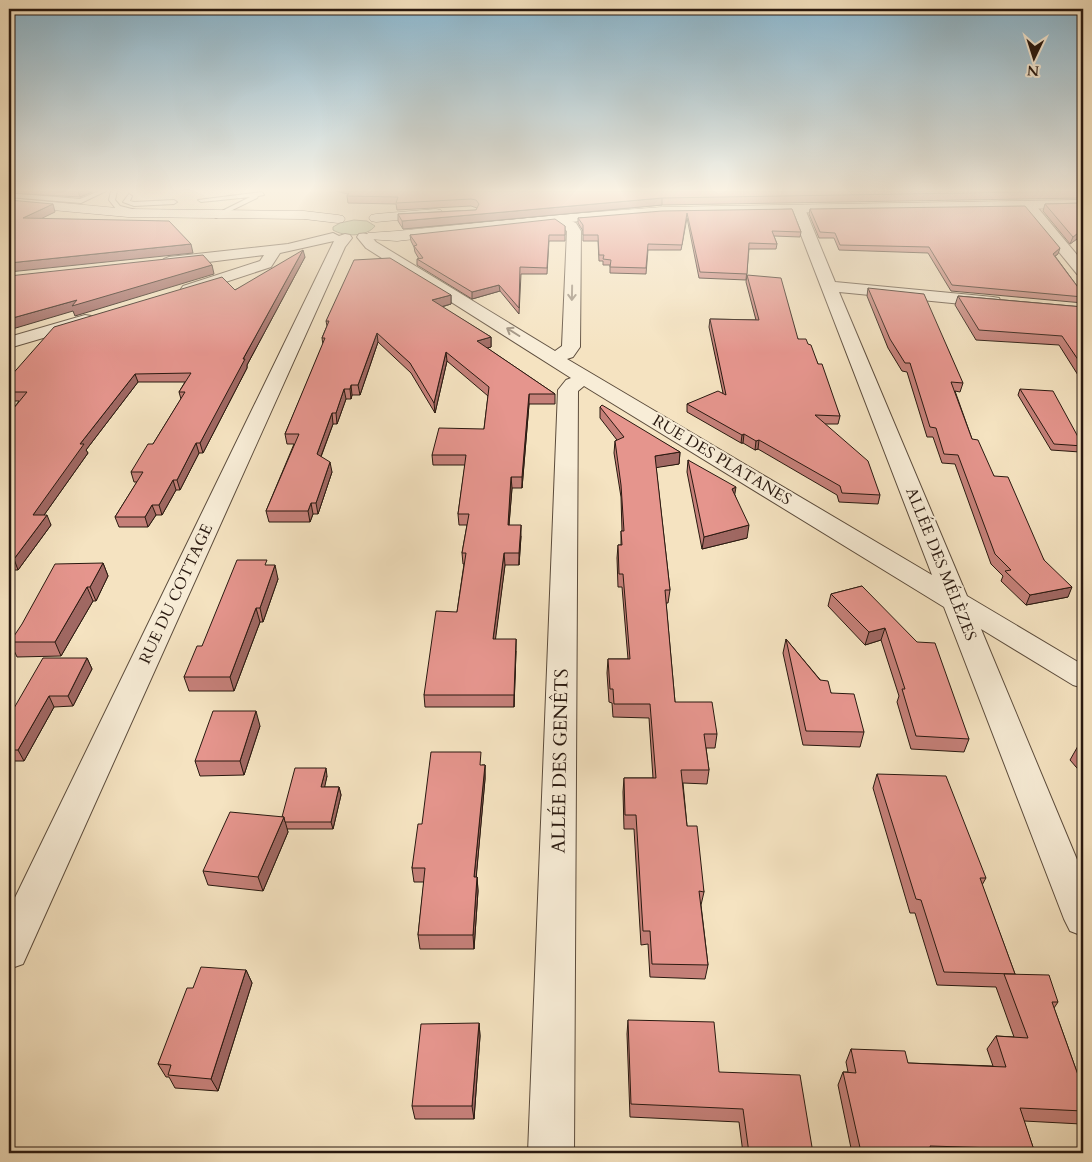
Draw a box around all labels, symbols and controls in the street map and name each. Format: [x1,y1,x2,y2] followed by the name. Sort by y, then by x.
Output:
[1010,32,1060,82] north arrow
[1026,61,1040,80] text: N
[568,285,577,301] one-way arrow
[506,327,520,337] one-way arrow
[648,410,796,510] street label: RUE DES PLATANES
[900,484,982,644] street label: ALLÉE DES MÉLÈZES
[134,520,218,668] street label: RUE DU COTTAGE
[544,668,575,854] street label: ALLÉE DES GENÊTS

